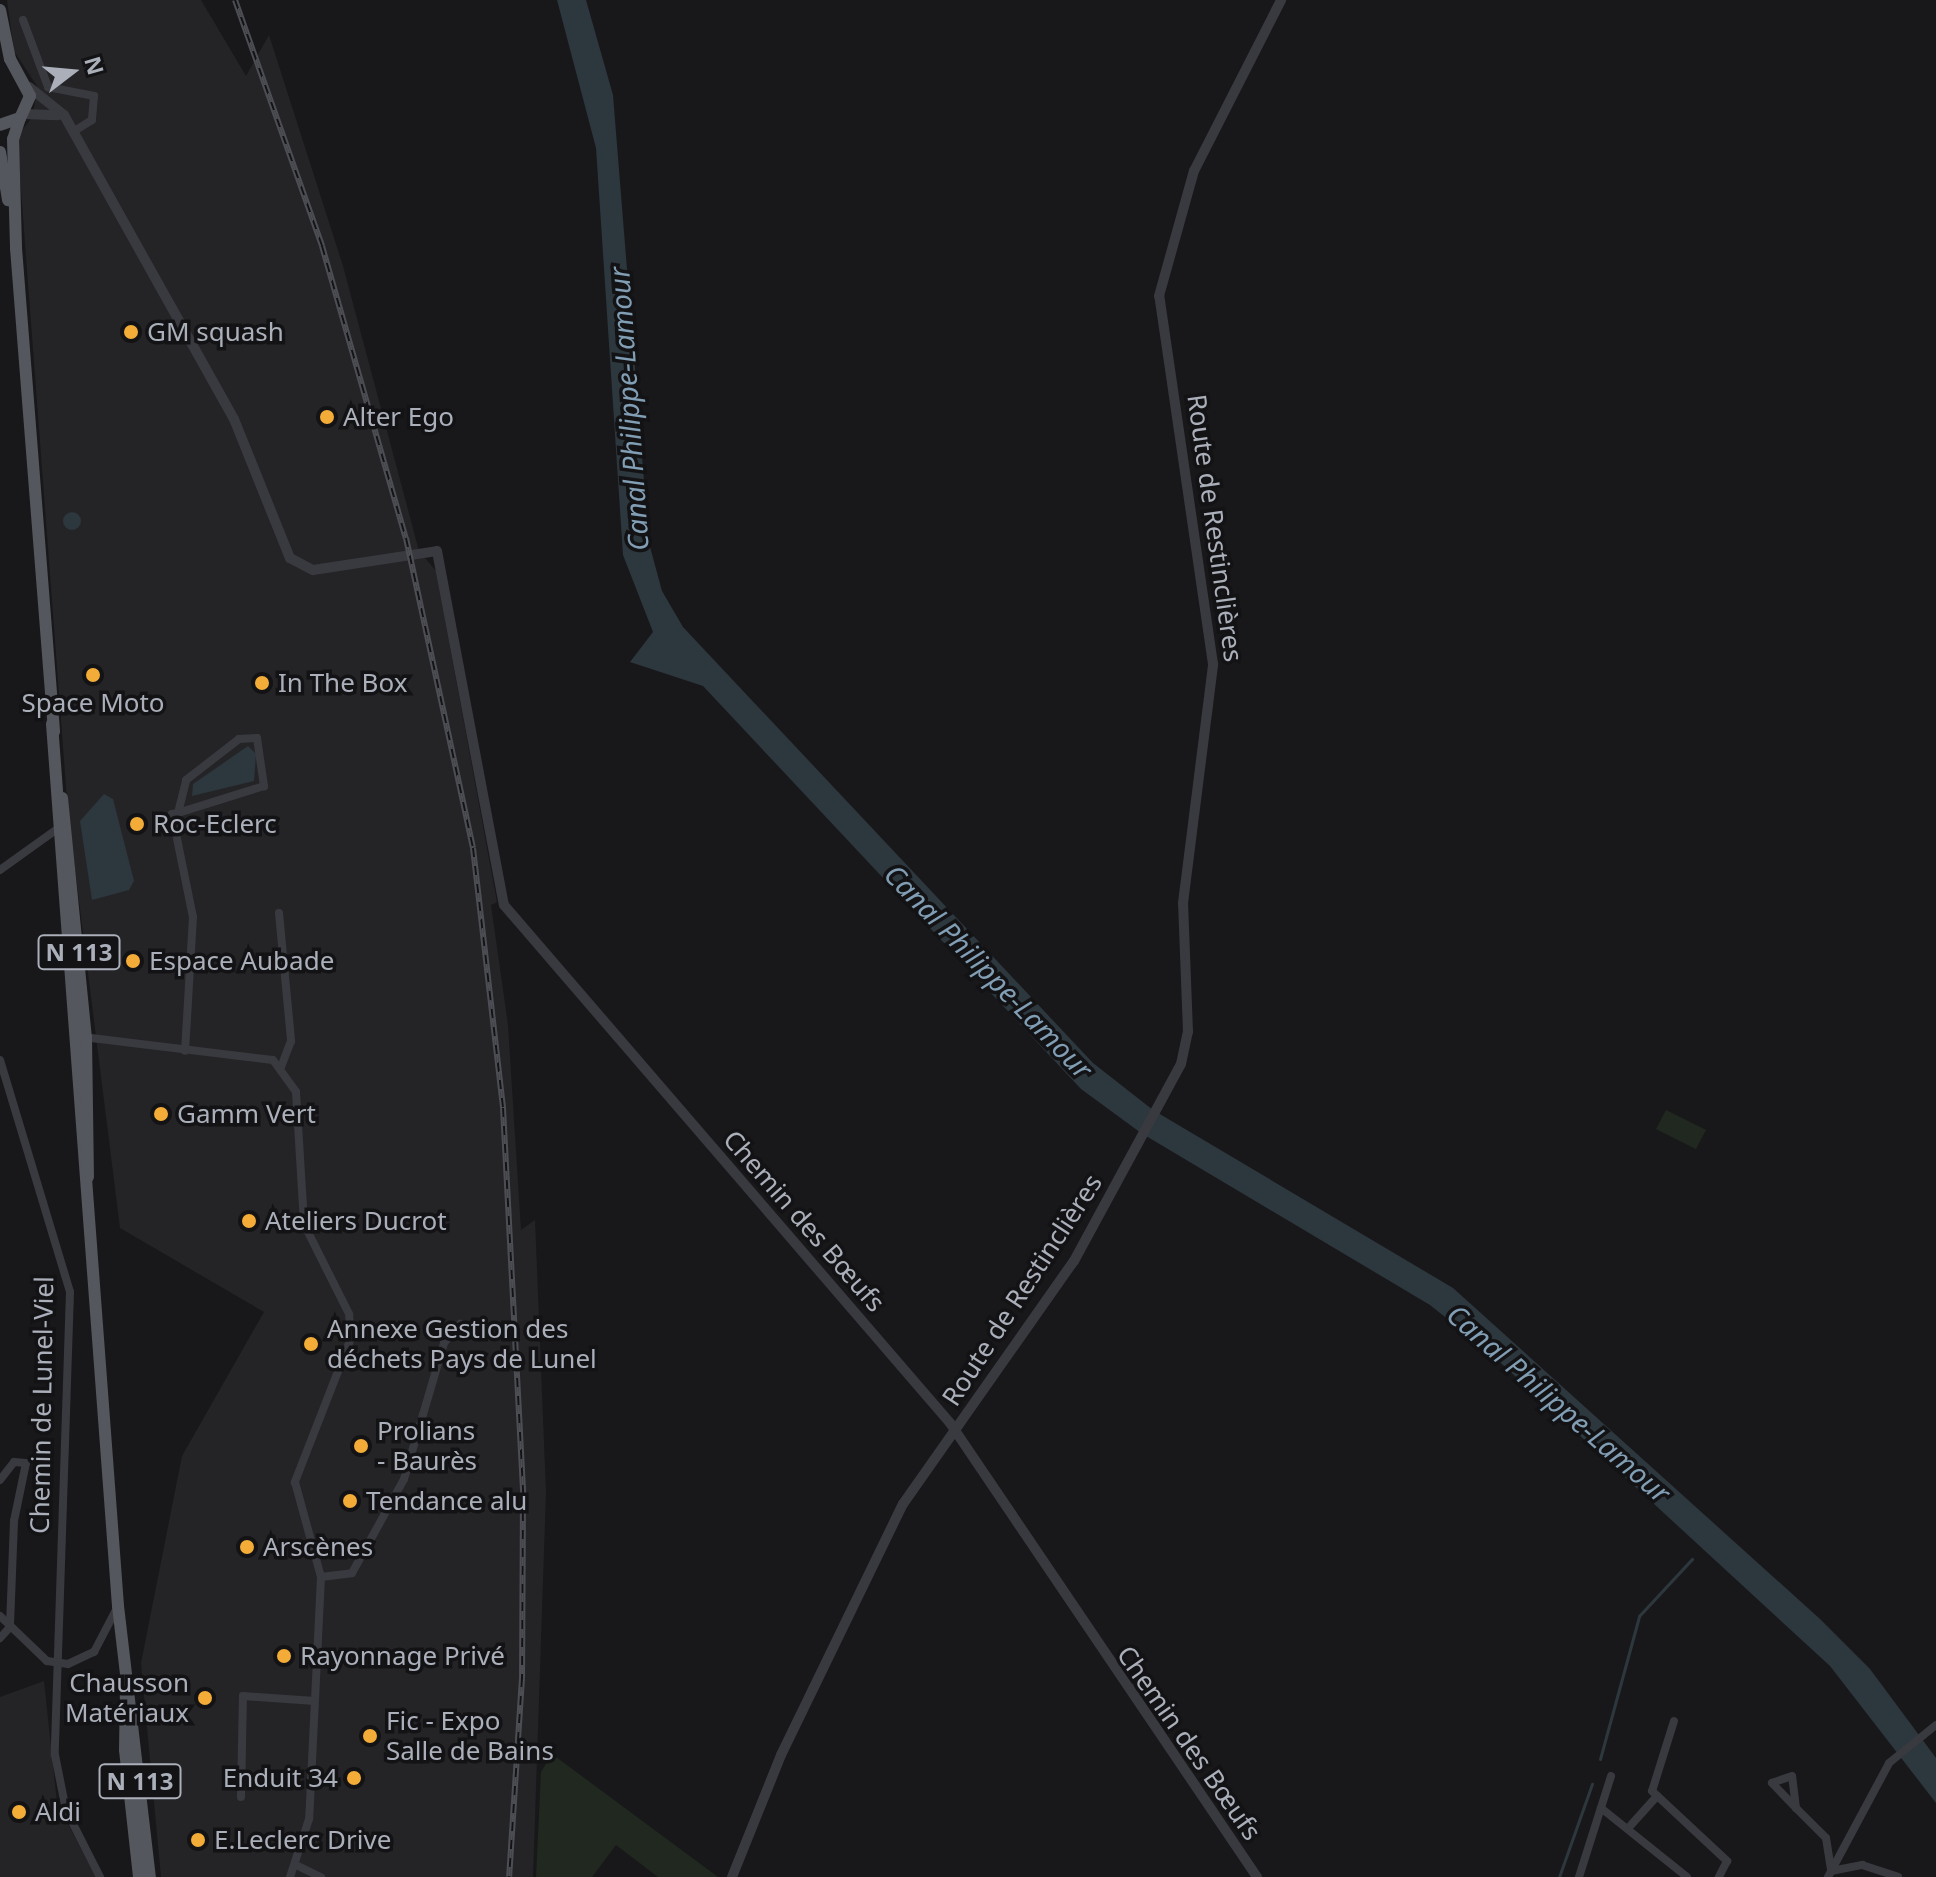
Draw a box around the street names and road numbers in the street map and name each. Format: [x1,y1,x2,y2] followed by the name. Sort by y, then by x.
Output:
[1181,392,1249,664] street label: Route de Restinclières
[37,932,121,972] road number: N 113
[717,1124,891,1318] street label: Chemin des Bœufs
[936,1168,1108,1412] street label: Route de Restinclières
[24,1276,60,1534] street label: Chemin de Lunel-Viel
[1110,1640,1268,1846] street label: Chemin des Bœufs
[98,1761,182,1801] road number: N 113

